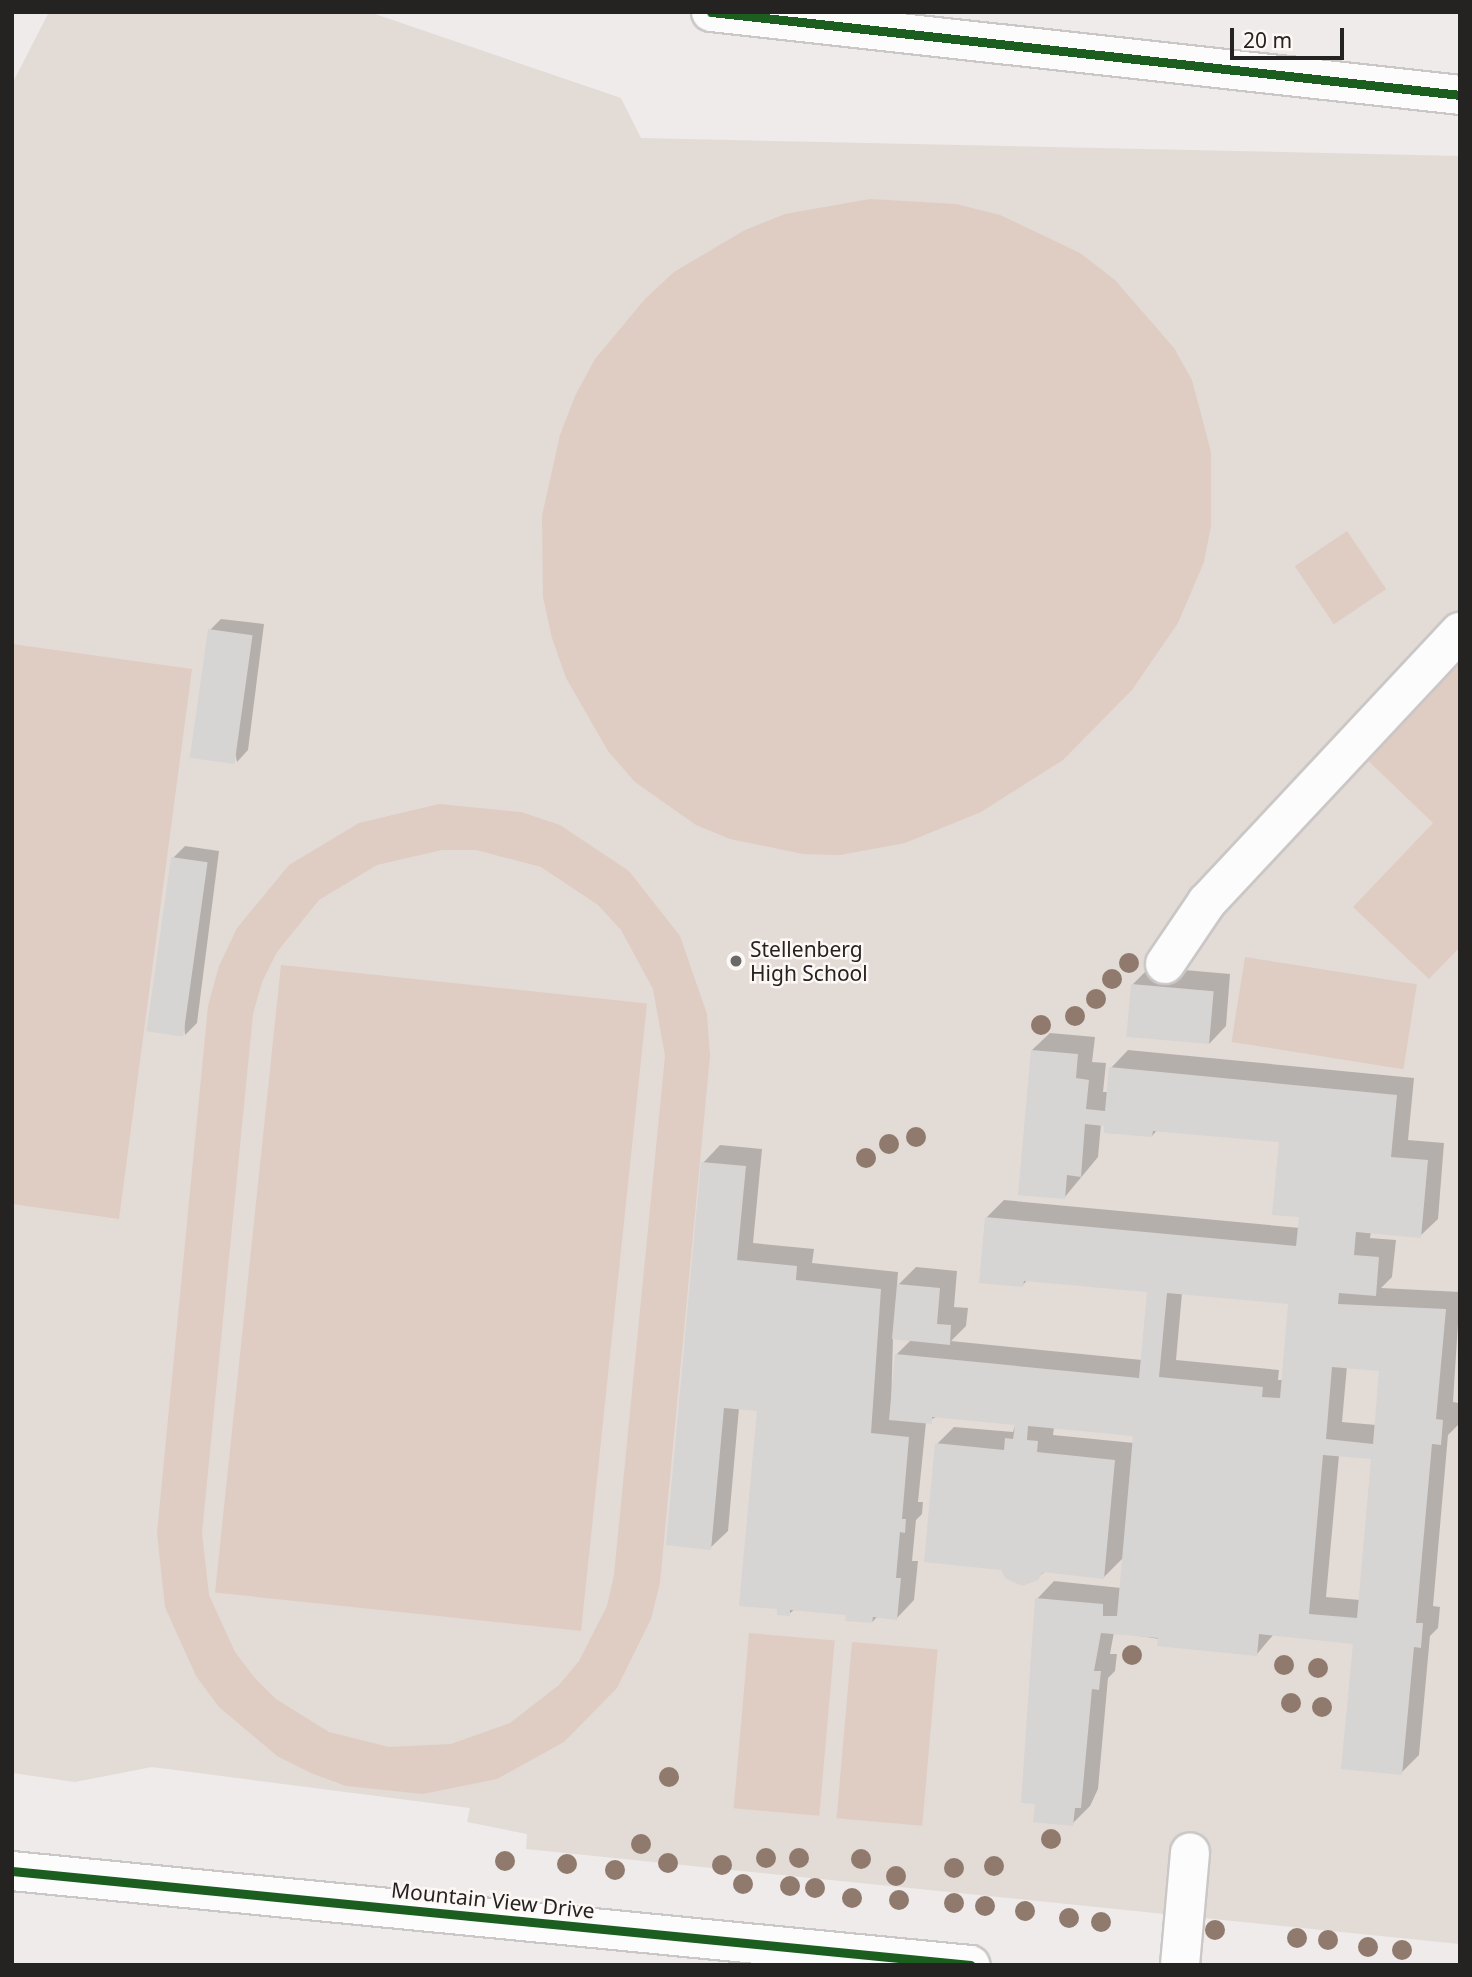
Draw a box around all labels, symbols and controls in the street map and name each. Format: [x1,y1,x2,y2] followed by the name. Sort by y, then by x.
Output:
[1234,14,1348,58] scale bar
[1243,26,1292,54] text: 20 m
[750,936,868,986] place label: Stellenberg High School
[728,953,744,969] marker: Stellenberg High School
[390,1877,596,1923] street label: Mountain View Drive

